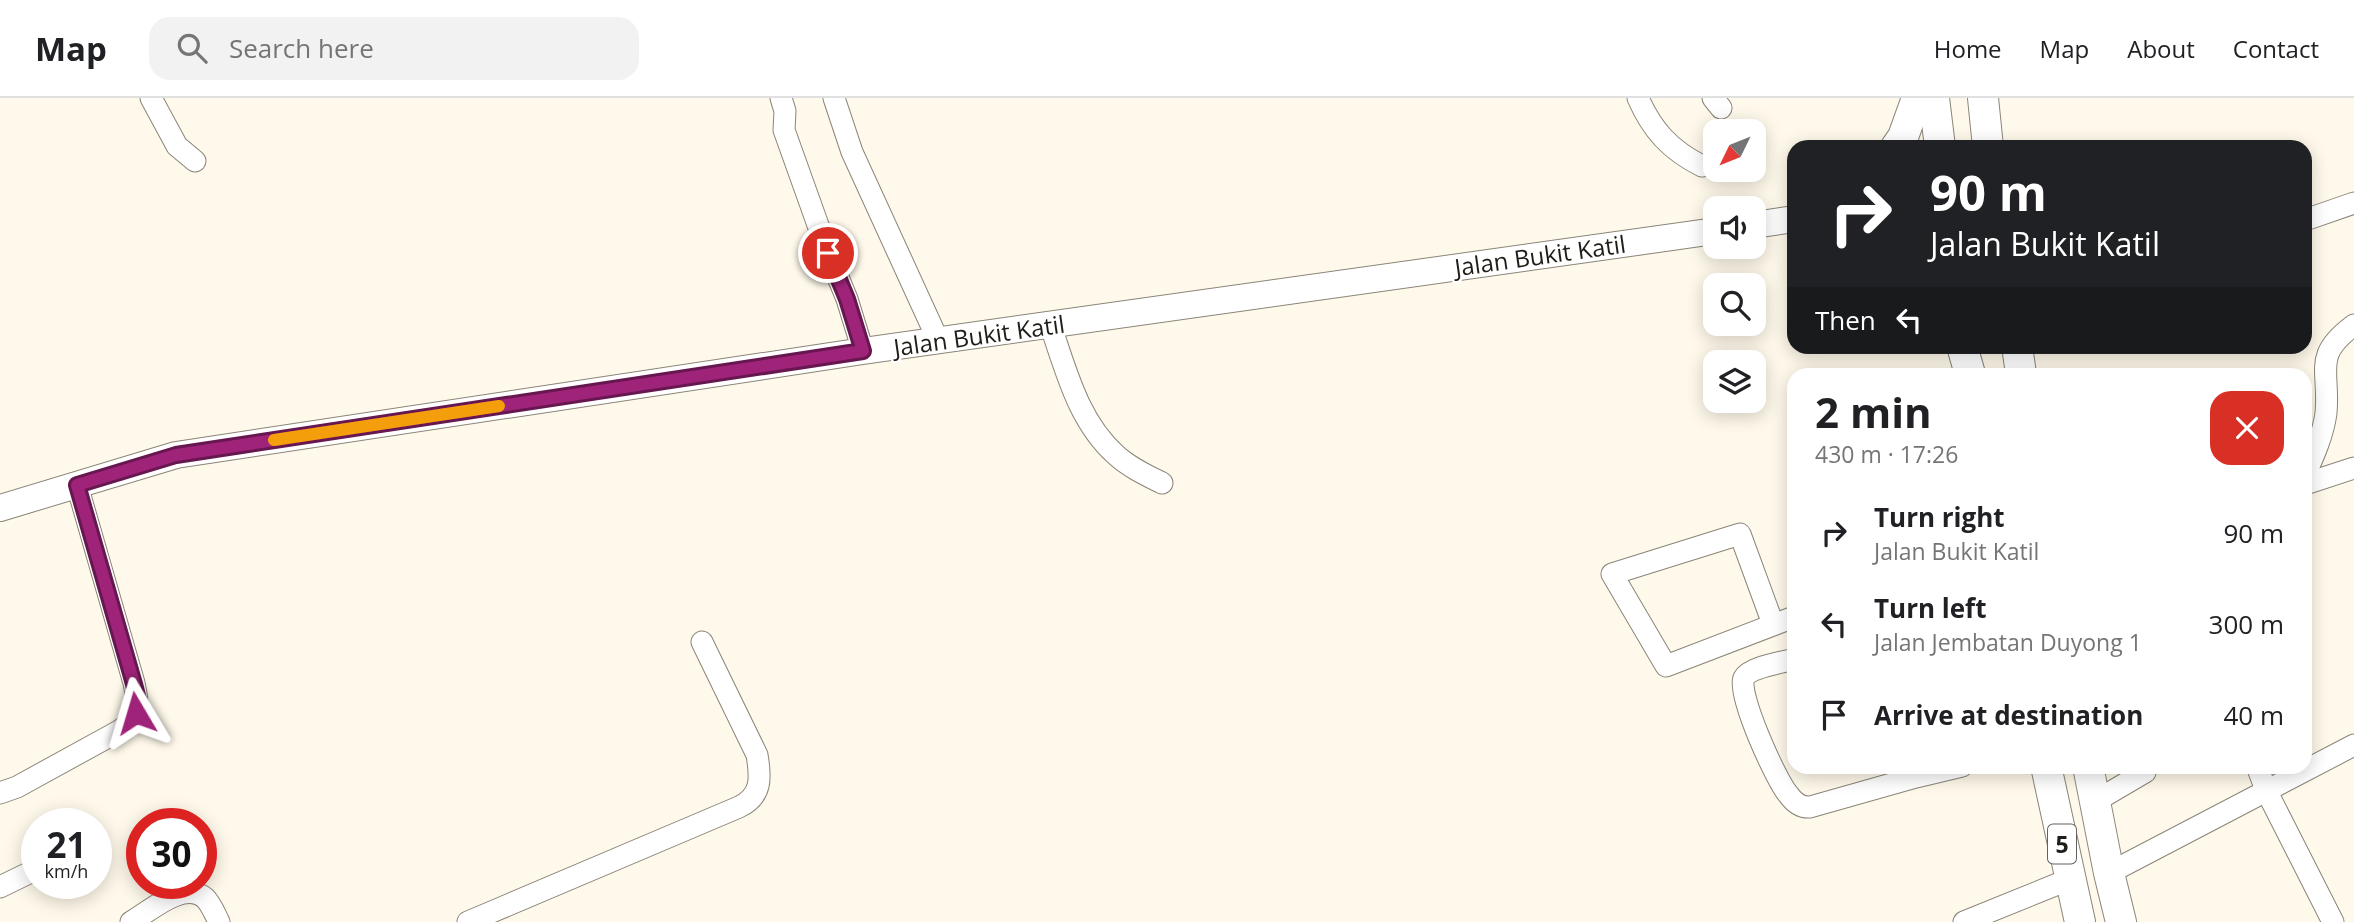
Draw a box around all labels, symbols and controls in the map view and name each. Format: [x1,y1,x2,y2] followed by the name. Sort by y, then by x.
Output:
[149,17,639,80] search box
[35,26,107,71] text: Map
[173,29,211,67] icon: search
[229,30,374,66] text: Search here
[1934,32,2002,65] text: Home
[2040,32,2089,65] text: Map
[2127,32,2195,65] text: About
[2233,32,2319,65] text: Contact
[1703,119,1766,182] north arrow
[1703,119,1766,413] map controls
[1930,159,2047,225] text: 90 m
[1815,168,1906,259] icon: right
[1703,196,1766,259] button: sound
[1930,222,2160,265] text: Jalan Bukit Katil
[798,223,858,283] pin
[1450,227,1628,284] street label: Jalan Bukit Katil
[809,234,847,272] icon: arrive
[1703,273,1766,336] button: search
[1890,301,1928,339] icon: left
[1815,302,1876,338] text: Then
[889,307,1067,364] street label: Jalan Bukit Katil
[1703,350,1766,413] button: layers
[1815,383,1932,440] text: 2 min
[2210,391,2284,465] button: close
[1815,438,1958,470] text: 430 m · 17:26
[1874,499,2005,535] text: Turn right
[1815,514,1853,552] icon: right
[2223,515,2284,551] text: 90 m
[1874,535,2039,567] text: Jalan Bukit Katil
[1874,590,1986,626] text: Turn left
[1815,605,1853,643] icon: left
[2209,606,2284,642] text: 300 m
[1874,626,2142,658] text: Jalan Jembatan Duyong 1
[99,676,173,750] position arrow
[1815,696,1853,734] icon: arrive
[1874,697,2143,733] text: Arrive at destination
[2223,697,2284,733] text: 40 m
[126,808,217,899] speed limit sign: 30
[46,821,87,868] text: 21
[2048,824,2076,864] road number: 5
[45,859,88,883] text: km/h

